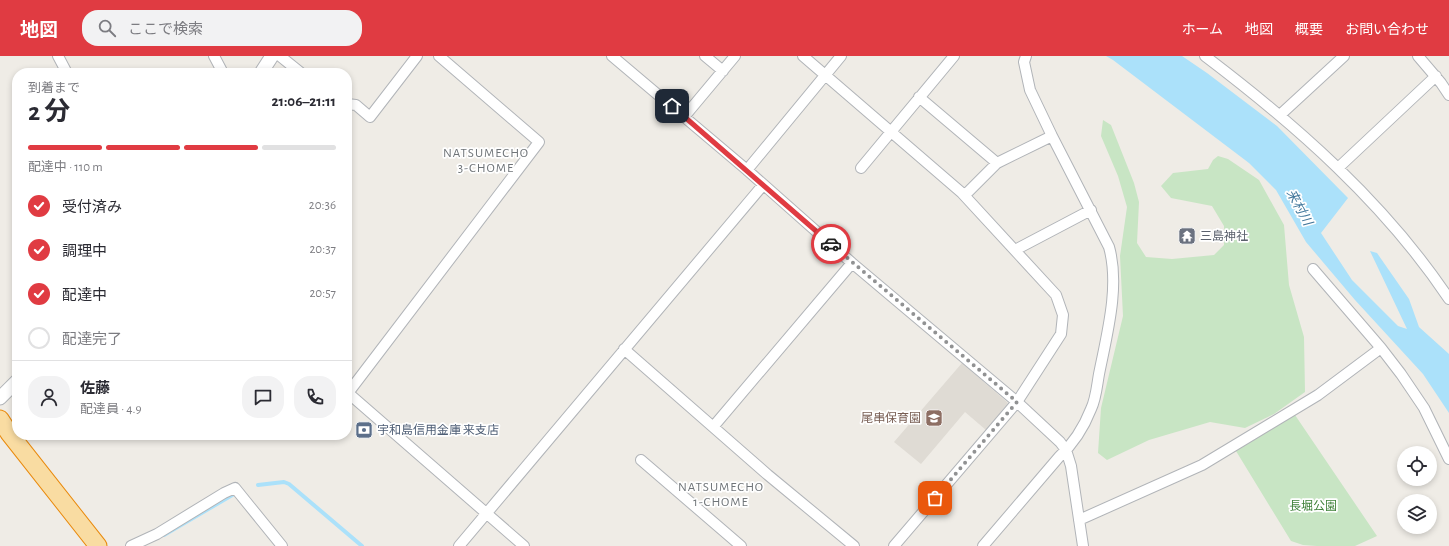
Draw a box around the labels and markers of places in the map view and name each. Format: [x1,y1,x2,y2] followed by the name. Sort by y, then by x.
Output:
[655,89,689,123] pin
[1177,226,1197,246] temple icon: 三島神社
[1200,229,1248,242] place label: 三島神社
[924,408,944,428] school or university icon: 尾串保育園
[861,411,921,424] place label: 尾串保育園
[354,420,374,440] bank icon: 宇和島信用金庫 来支店
[377,423,499,436] place label: 宇和島信用金庫 来支店
[918,481,952,515] pin

